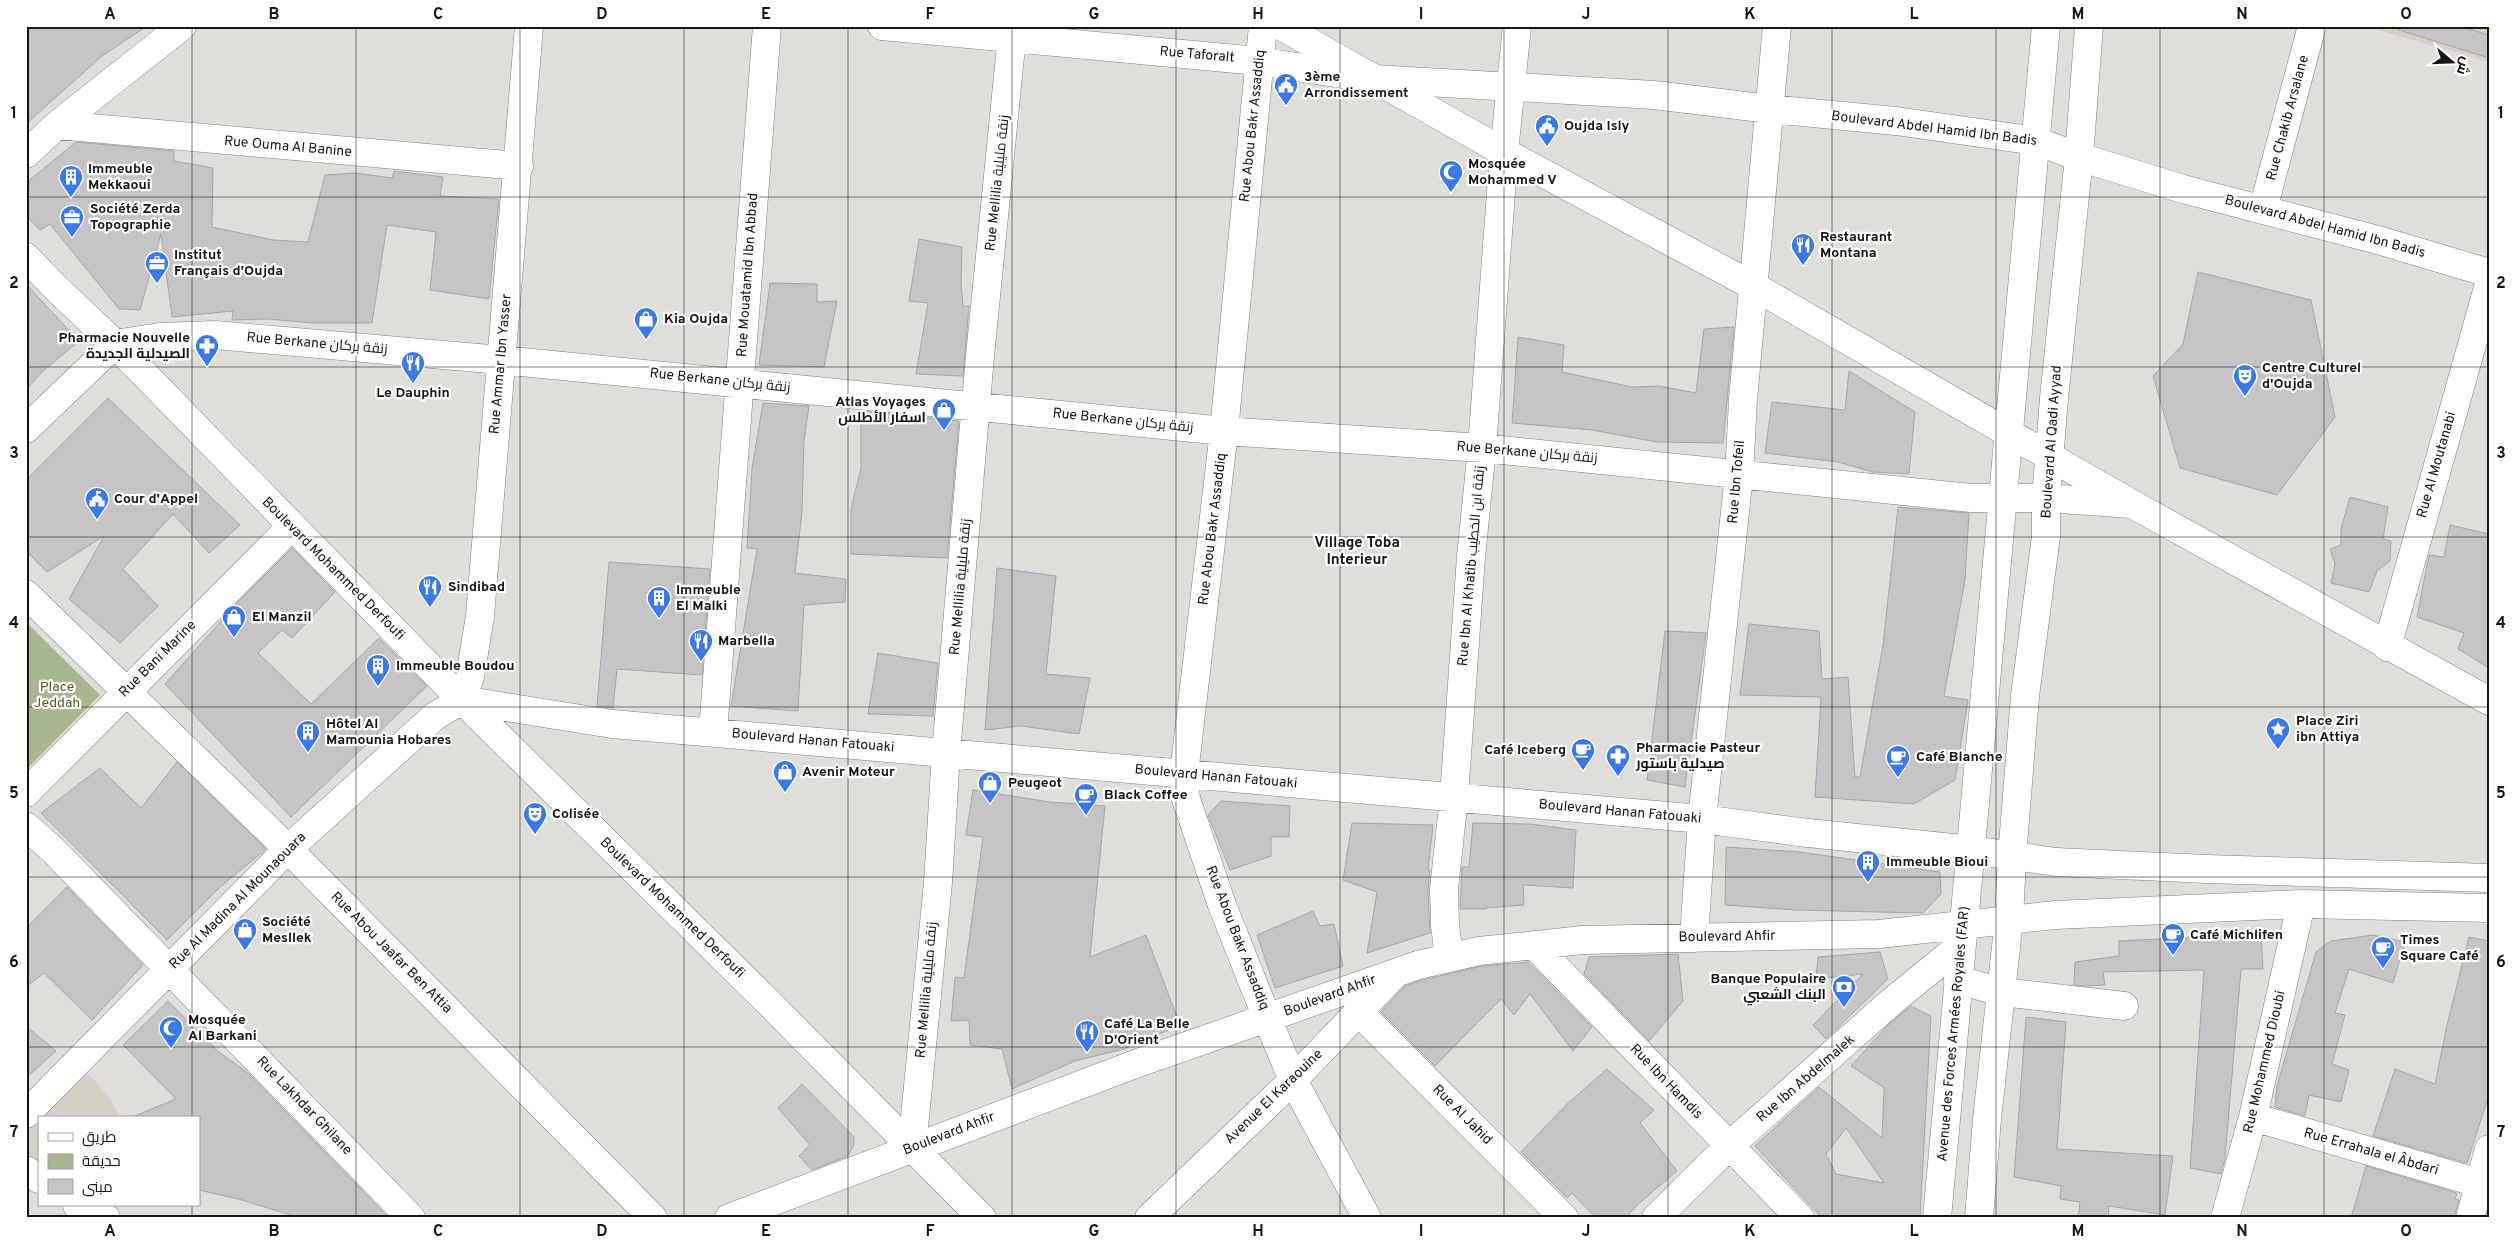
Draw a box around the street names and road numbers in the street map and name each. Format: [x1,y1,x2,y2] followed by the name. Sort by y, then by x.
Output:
[1159,43,1235,67] street label: Rue Taforalt
[1237,49,1269,203] street label: Rue Abou Bakr Assaddiq
[2263,53,2313,183] street label: Rue Chakib Arsalane
[1830,108,2038,150] street label: Boulevard Abdel Hamid Ibn Badis
[982,114,1014,252] street label: Rue Mellilia زنقة مليلية
[223,133,353,161] street label: Rue Ouma Al Banine
[734,192,762,358] street label: Rue Mouatamid Ibn Abbad
[2223,192,2427,262] street label: Boulevard Abdel Hamid Ibn Badis
[486,293,516,435] street label: Rue Ammar Ibn Yasser
[246,329,388,359] street label: Rue Berkane زنقة بركان
[649,365,791,397] street label: Rue Berkane زنقة بركان
[2038,365,2066,519] street label: Boulevard Al Qadi Ayyad
[1052,405,1194,437] street label: Rue Berkane زنقة بركان
[2414,410,2460,520] street label: Rue Al Moutanabi
[1456,438,1598,468] street label: Rue Berkane زنقة بركان
[1725,440,1749,524] street label: Rue Ibn Tofeil
[1195,452,1231,606] street label: Rue Abou Bakr Assaddiq
[1455,465,1489,667] street label: Rue Ibn Al Khatib زنقة ابن الخطيب
[258,494,408,644] street label: Boulevard Mohammed Derfoufi
[947,518,975,656] street label: Rue Mellilia زنقة مليلية
[116,617,200,701] street label: Rue Bani Marine
[731,725,895,757] street label: Boulevard Hanan Fatouaki
[1134,761,1298,793] street label: Boulevard Hanan Fatouaki
[1538,796,1702,828] street label: Boulevard Hanan Fatouaki
[166,829,310,973] street label: Rue Al Madina Al Mounaouara
[596,834,748,982] street label: Boulevard Mohammed Derfoufi
[1202,863,1272,1013] street label: Rue Abou Bakr Assaddiq
[327,889,455,1017] street label: Rue Abou Jaafar Ben Attia
[1934,905,1974,1163] street label: Avenue des Forces Armées Royales (FAR)
[913,921,941,1059] street label: Rue Mellilia زنقة مليلية
[1678,928,1776,946] street label: Boulevard Ahfir
[1281,971,1379,1021] street label: Boulevard Ahfir
[2240,989,2290,1135] street label: Rue Mohammed Dioubi
[1753,1032,1859,1126] street label: Rue Ibn Abdelmalek
[1626,1041,1706,1123] street label: Rue Ibn Hamdis
[1221,1046,1327,1148] street label: Avenue El Karaouine
[253,1053,355,1159] street label: Rue Lakhdar Ghilane
[1428,1081,1496,1149] street label: Rue Al Jahid
[901,1108,998,1159] street label: Boulevard Ahfir
[2302,1124,2441,1179] street label: Rue Errahala el Âbdari

